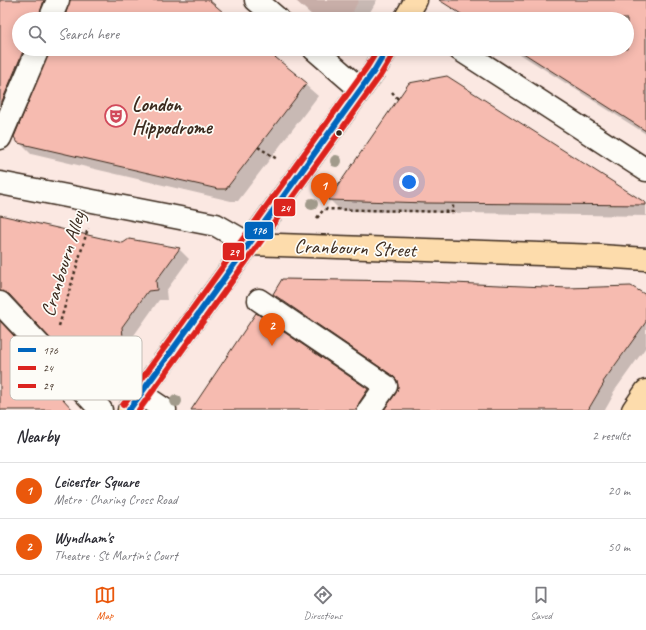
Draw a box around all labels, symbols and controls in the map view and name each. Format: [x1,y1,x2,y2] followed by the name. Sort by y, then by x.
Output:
[12,12,634,56] search box
[26,23,48,45] icon: search
[58,25,119,44] text: Search here
[132,92,214,140] place label: London Hippodrome
[103,103,129,129] theatre icon: London Hippodrome
[334,128,344,138] unlabelled marker
[399,172,419,192] your location
[311,173,337,206] pin: 1
[273,198,296,217] line badge: 24
[280,201,292,215] text: 24
[35,207,91,320] street label: Cranbourn Alley
[244,221,274,240] line badge: 176
[251,223,267,237] text: 176
[294,233,419,263] street label: Cranbourn Street
[222,242,245,261] line badge: 29
[229,245,240,259] text: 29
[259,313,285,346] pin: 2
[10,336,142,400] legend
[43,343,59,357] text: 176
[43,361,54,375] text: 24
[43,379,54,393] text: 29
[16,426,59,447] text: Nearby
[592,428,630,444] text: 2 results
[54,473,138,492] text: Leicester Square
[26,483,32,499] text: 1
[608,483,630,499] text: 20 m
[54,492,177,508] text: Metro · Charing Cross Road
[54,529,113,548] text: Wyndham's
[26,539,32,555] text: 2
[608,539,630,555] text: 50 m
[54,548,178,564] text: Theatre · St Martin's Court
[94,584,116,622] tab: Map
[304,584,342,622] tab: Directions
[530,584,552,622] tab: Saved

